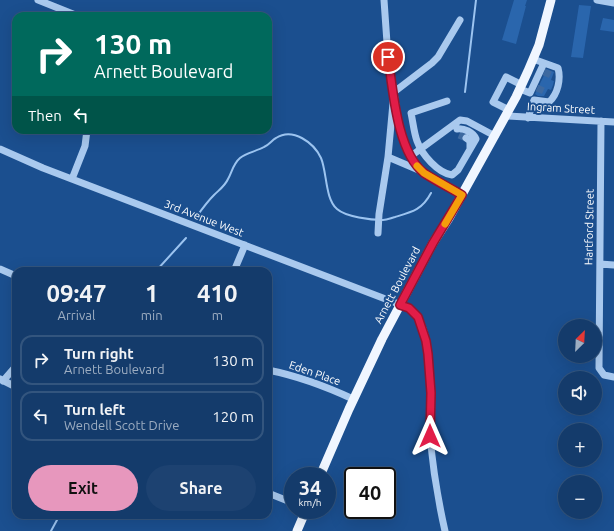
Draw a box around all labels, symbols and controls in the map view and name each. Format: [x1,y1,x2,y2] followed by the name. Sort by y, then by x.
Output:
[28,28,80,80] icon: right
[94,28,172,59] text: 130 m
[371,40,405,74] pin
[377,46,399,68] icon: arrive
[94,61,233,81] text: Arnett Boulevard
[527,100,596,116] street label: Ingram Street
[70,104,92,126] icon: left
[28,107,62,124] text: Then
[582,188,596,265] street label: Hartford Street
[163,197,246,239] street label: 3rd Avenue West
[372,245,422,325] street label: Arnett Boulevard
[46,280,106,307] text: 09:47
[145,280,158,307] text: 1
[197,280,238,307] text: 410
[57,308,95,322] text: Arrival
[141,308,163,322] text: min
[212,308,223,322] text: m
[558,319,602,363] north arrow
[558,319,602,519] map controls
[64,345,134,362] text: Turn right
[30,349,52,371] icon: right
[212,352,254,369] text: 130 m
[288,359,342,387] street label: Eden Place
[64,362,165,376] text: Arnett Boulevard
[558,371,602,415] button: sound
[64,401,125,418] text: Turn left
[30,405,52,427] icon: left
[212,408,254,425] text: 120 m
[409,415,451,457] position arrow
[64,418,179,432] text: Wendell Scott Drive
[558,423,602,467] button: +
[28,465,138,511] button: Exit
[146,465,256,511] button: Share
[344,467,396,519] speed limit sign: 40
[558,475,602,519] button: −
[299,476,321,499] text: 34
[298,497,322,508] text: km/h

